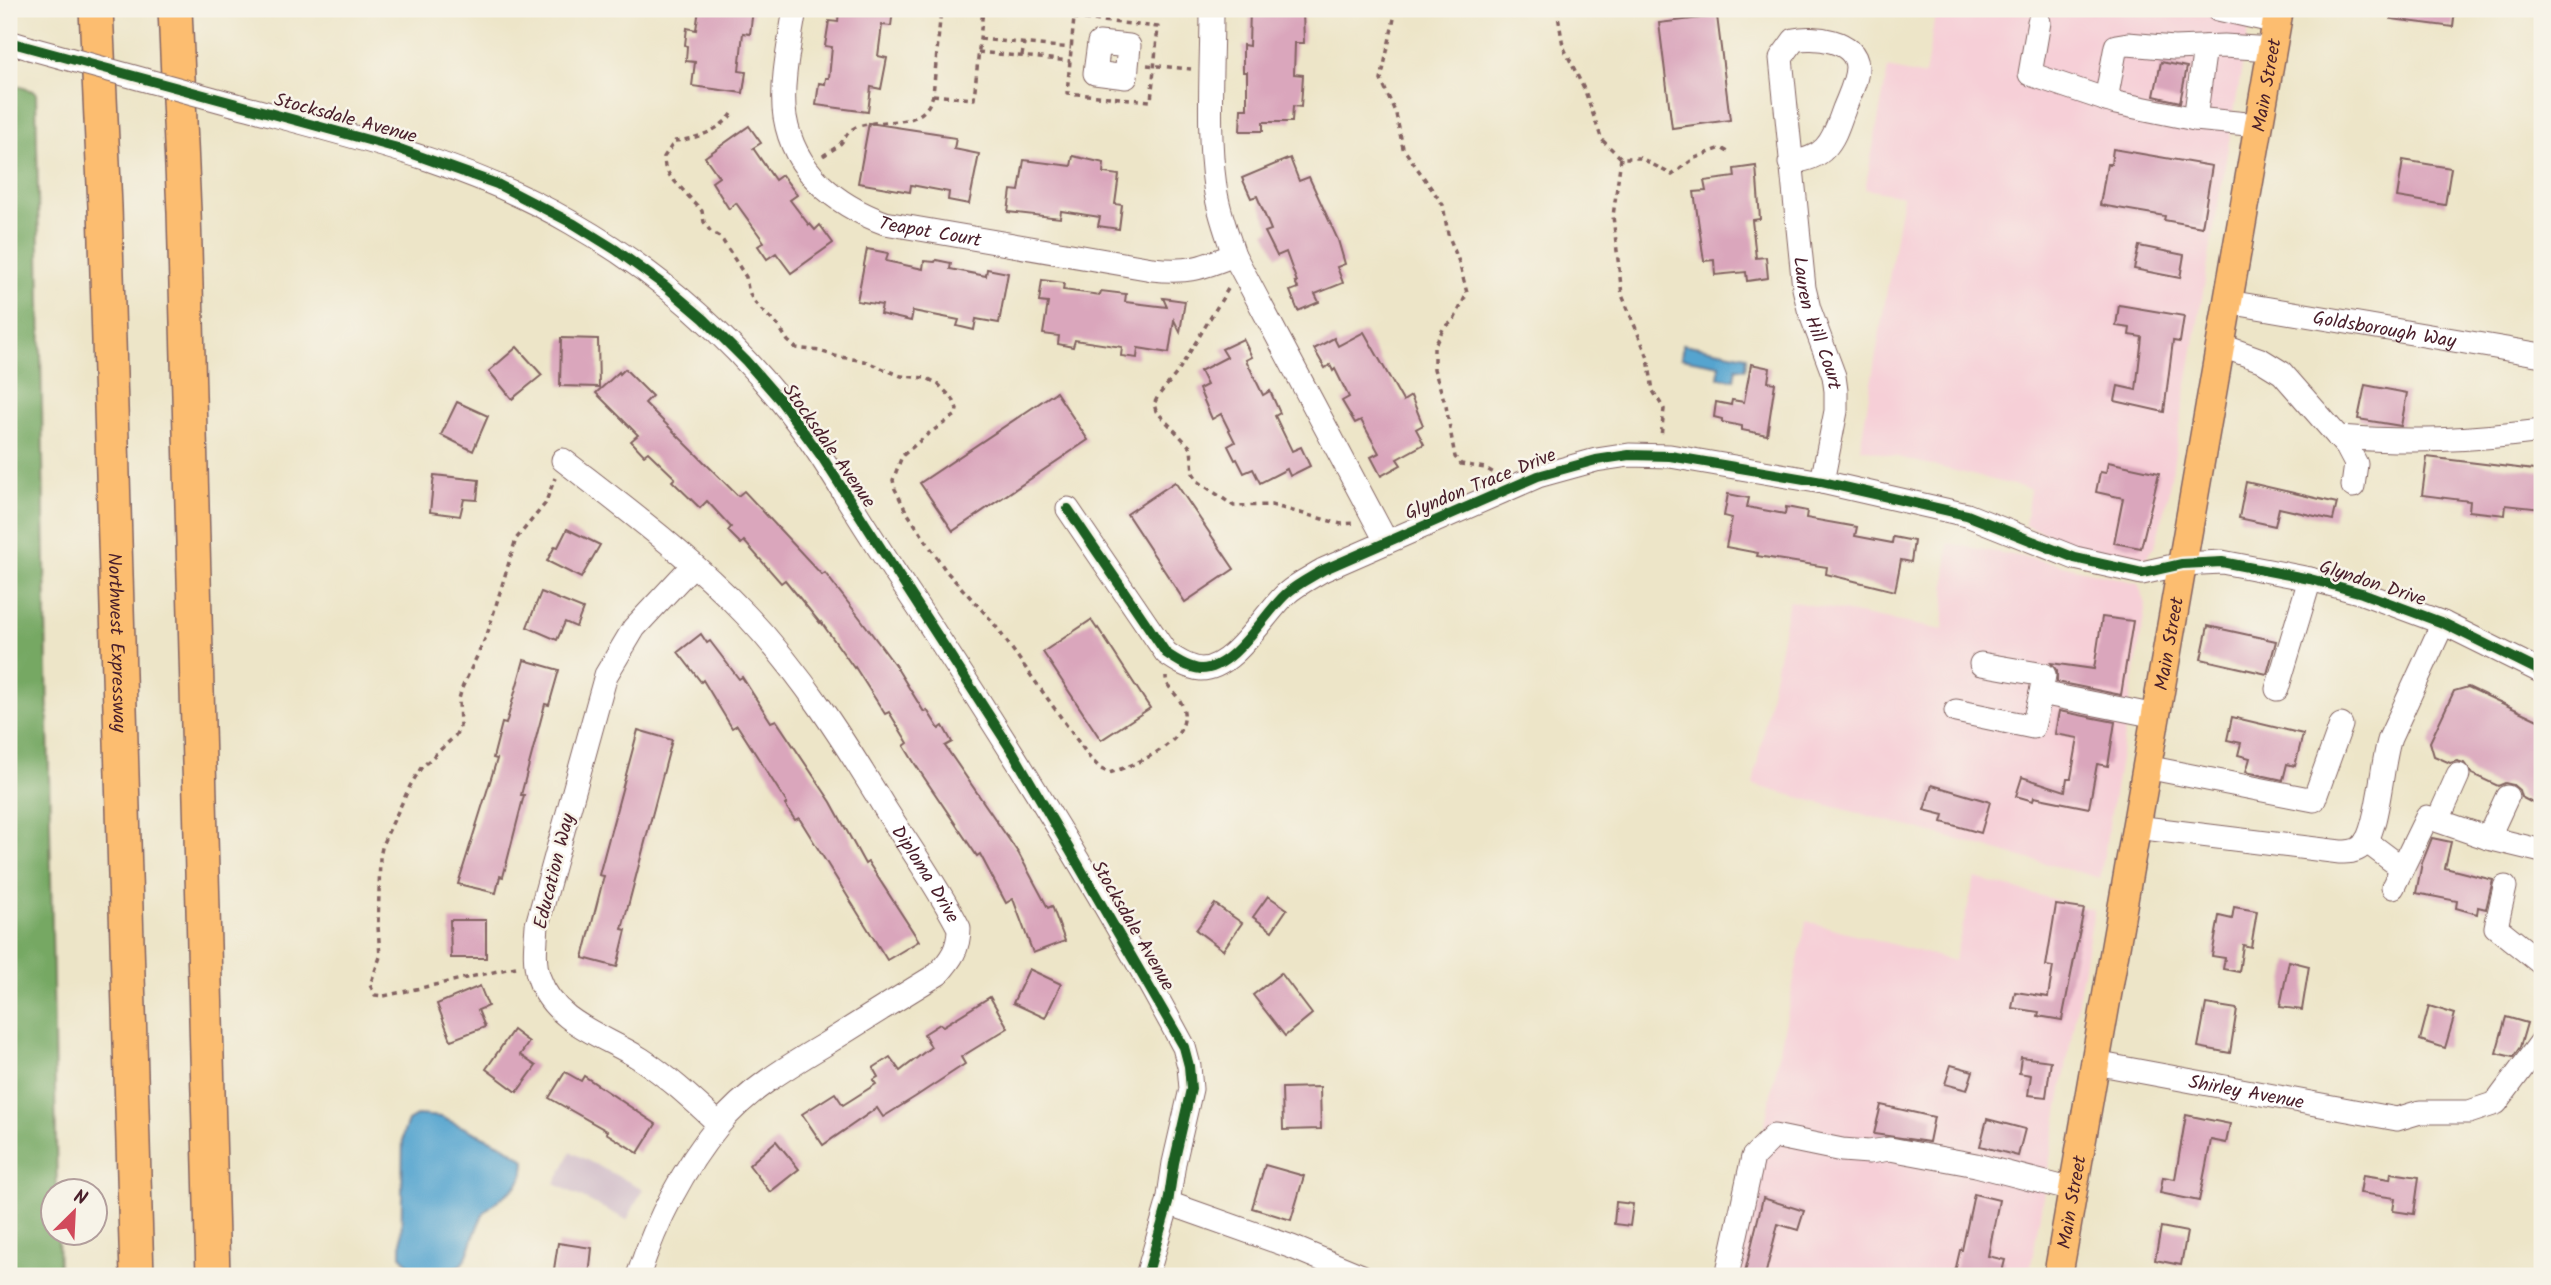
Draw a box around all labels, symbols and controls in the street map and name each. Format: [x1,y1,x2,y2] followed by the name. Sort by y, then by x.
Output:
[2245,36,2291,134] street label: Main Street
[271,85,421,153] street label: Stocksdale Avenue
[874,209,984,256] street label: Teapot Court
[1784,255,1849,392] street label: Lauren Hill Court
[2311,304,2459,357] street label: Goldsborough Way
[774,377,883,515] street label: Stocksdale Avenue
[1401,441,1561,529] street label: Glyndon Trace Drive
[98,552,134,734] street label: Northwest Expressway
[2315,553,2430,615] street label: Glyndon Drive
[2147,594,2193,693] street label: Main Street
[526,810,584,932] street label: Education Way
[883,820,967,929] street label: Diploma Drive
[1083,855,1182,997] street label: Stocksdale Avenue
[2186,1068,2307,1119] street label: Shirley Avenue
[2050,1153,2096,1252] street label: Main Street
[38,1176,108,1246] north arrow
[69,1182,92,1214] text: N

